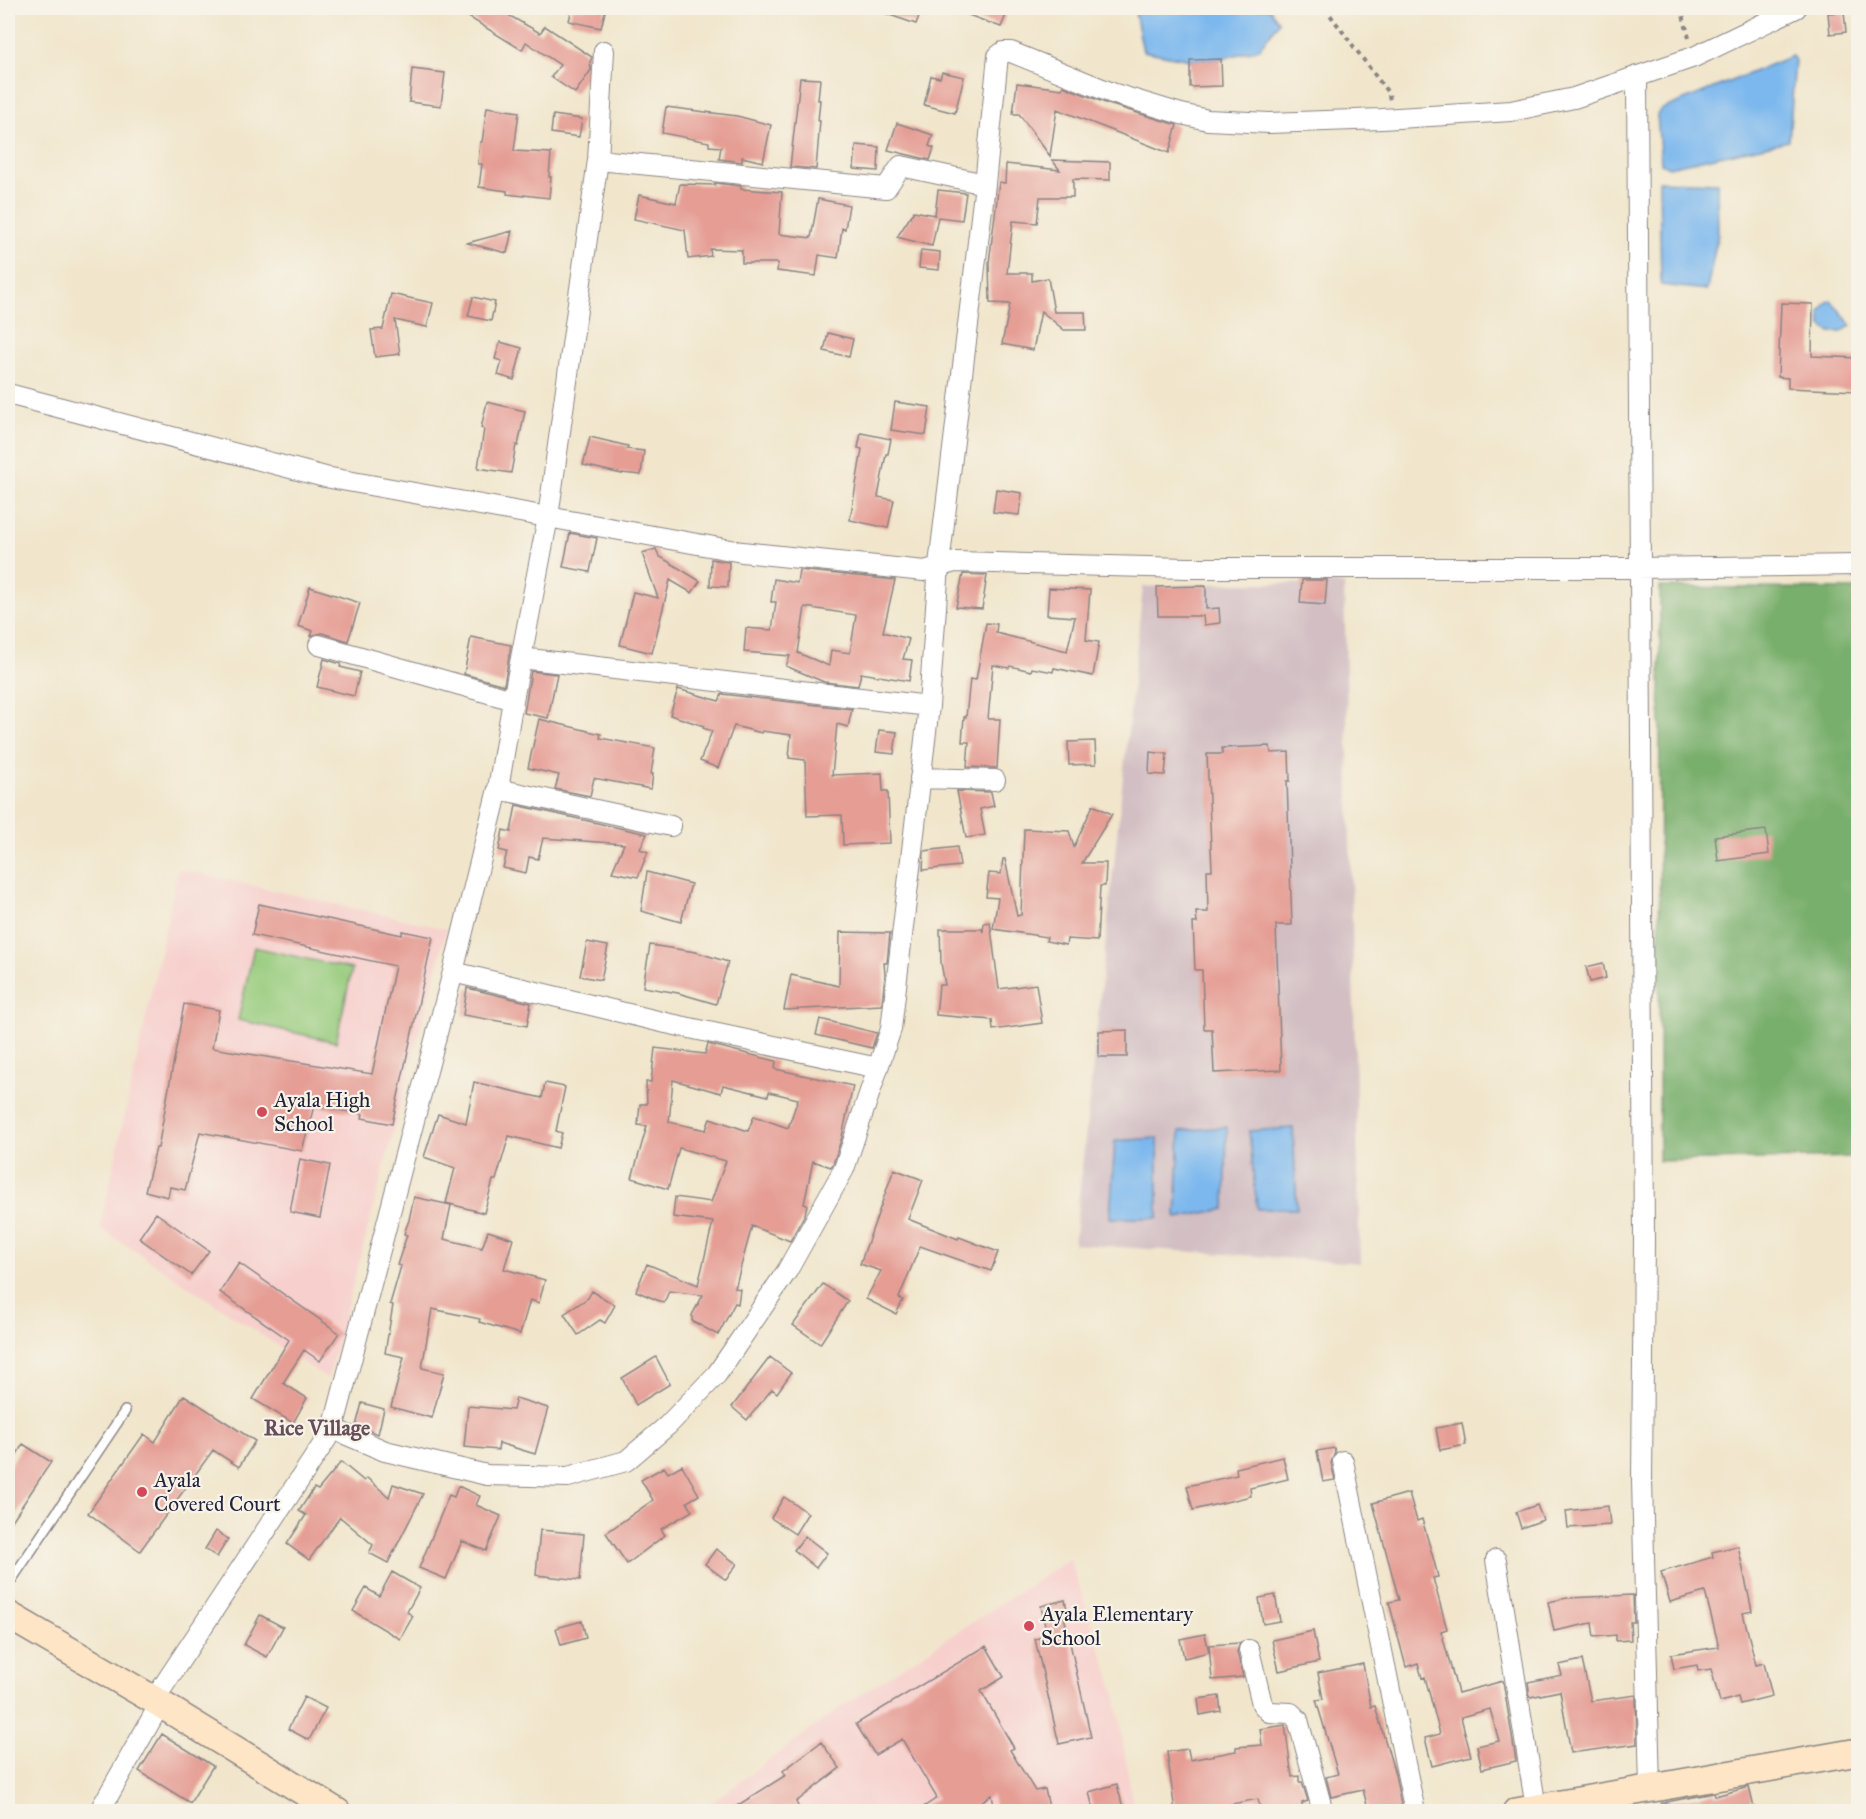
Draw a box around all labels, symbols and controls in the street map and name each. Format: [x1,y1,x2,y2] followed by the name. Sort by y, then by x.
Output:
[273,1087,371,1137] place label: Ayala High School
[255,1105,269,1119] marker: Ayala High School
[264,1414,370,1441] district label: Rice Village
[153,1467,281,1517] place label: Ayala Covered Court
[135,1485,149,1499] marker: Ayala Covered Court
[1040,1601,1194,1651] place label: Ayala Elementary School
[1022,1619,1036,1633] marker: Ayala Elementary School

